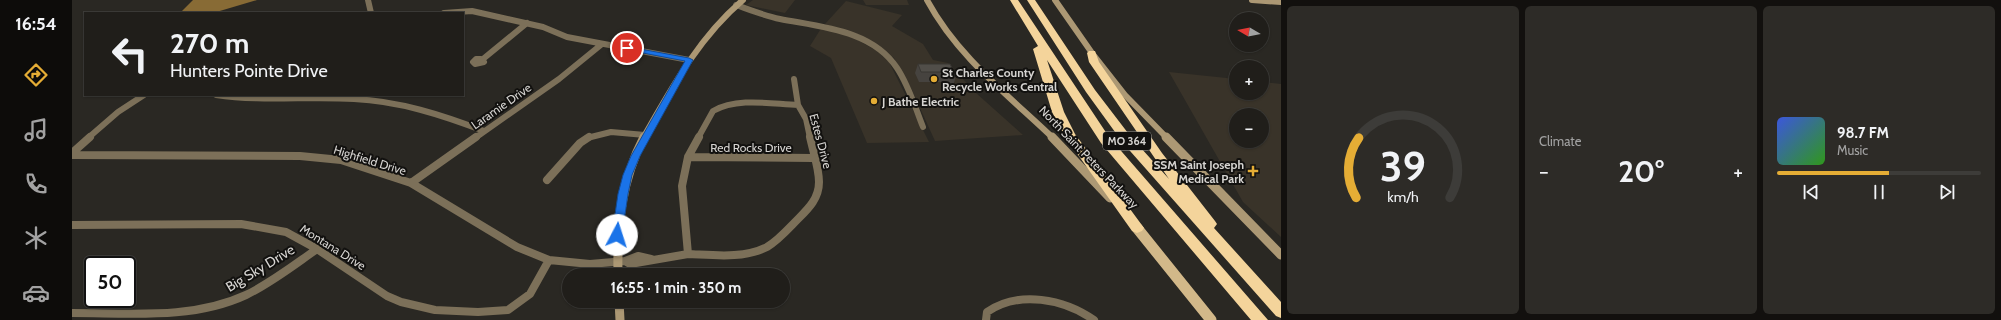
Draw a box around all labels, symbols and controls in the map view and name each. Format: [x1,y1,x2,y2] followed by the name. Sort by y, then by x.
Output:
[1229,12,1269,52] north arrow
[1229,12,1269,148] map controls
[15,13,57,35] text: 16:54
[170,26,249,60] text: 270 m
[104,28,156,80] icon: left
[610,31,644,65] pin
[616,37,638,59] icon: arrive
[170,60,328,82] text: Hunters Pointe Drive
[1229,60,1269,100] button: +
[22,61,50,89] icon: directions
[942,65,1057,94] place label: St Charles County Recycle Works Central
[929,74,939,84] marker: St Charles County Recycle Works Central
[468,80,534,132] street label: Laramie Drive
[881,94,960,109] place label: J Bathe Electric
[869,96,879,106] marker: J Bathe Electric
[1036,103,1142,211] street label: North Saint Peters Parkway
[1229,108,1269,148] button: −
[806,112,836,170] street label: Estes Drive
[22,116,50,144] icon: music
[1837,124,1889,142] text: 98.7 FM
[1103,132,1151,150] road number: MO 364
[1539,133,1581,149] text: Climate
[710,140,792,155] street label: Red Rocks Drive
[1380,141,1426,191] text: 39
[332,142,408,178] street label: Highfield Drive
[1837,142,1868,158] text: Music
[1618,153,1664,190] text: 20°
[1153,157,1244,186] place label: SSM Saint Joseph Medical Park
[1539,158,1549,185] text: −
[1733,158,1743,185] text: +
[1247,165,1259,177] marker: SSM Saint Joseph Medical Park
[22,170,50,198] icon: phone
[1800,181,1822,203] icon: previous
[1868,181,1890,203] icon: pause
[1936,181,1958,203] icon: next
[1387,188,1419,206] text: km/h
[596,214,638,256] position arrow
[297,221,369,273] street label: Montana Drive
[22,224,50,252] icon: climate
[222,240,298,296] street label: Big Sky Drive
[84,256,136,308] speed limit sign: 50
[22,279,50,307] icon: car
[611,279,741,297] text: 16:55 · 1 min · 350 m

